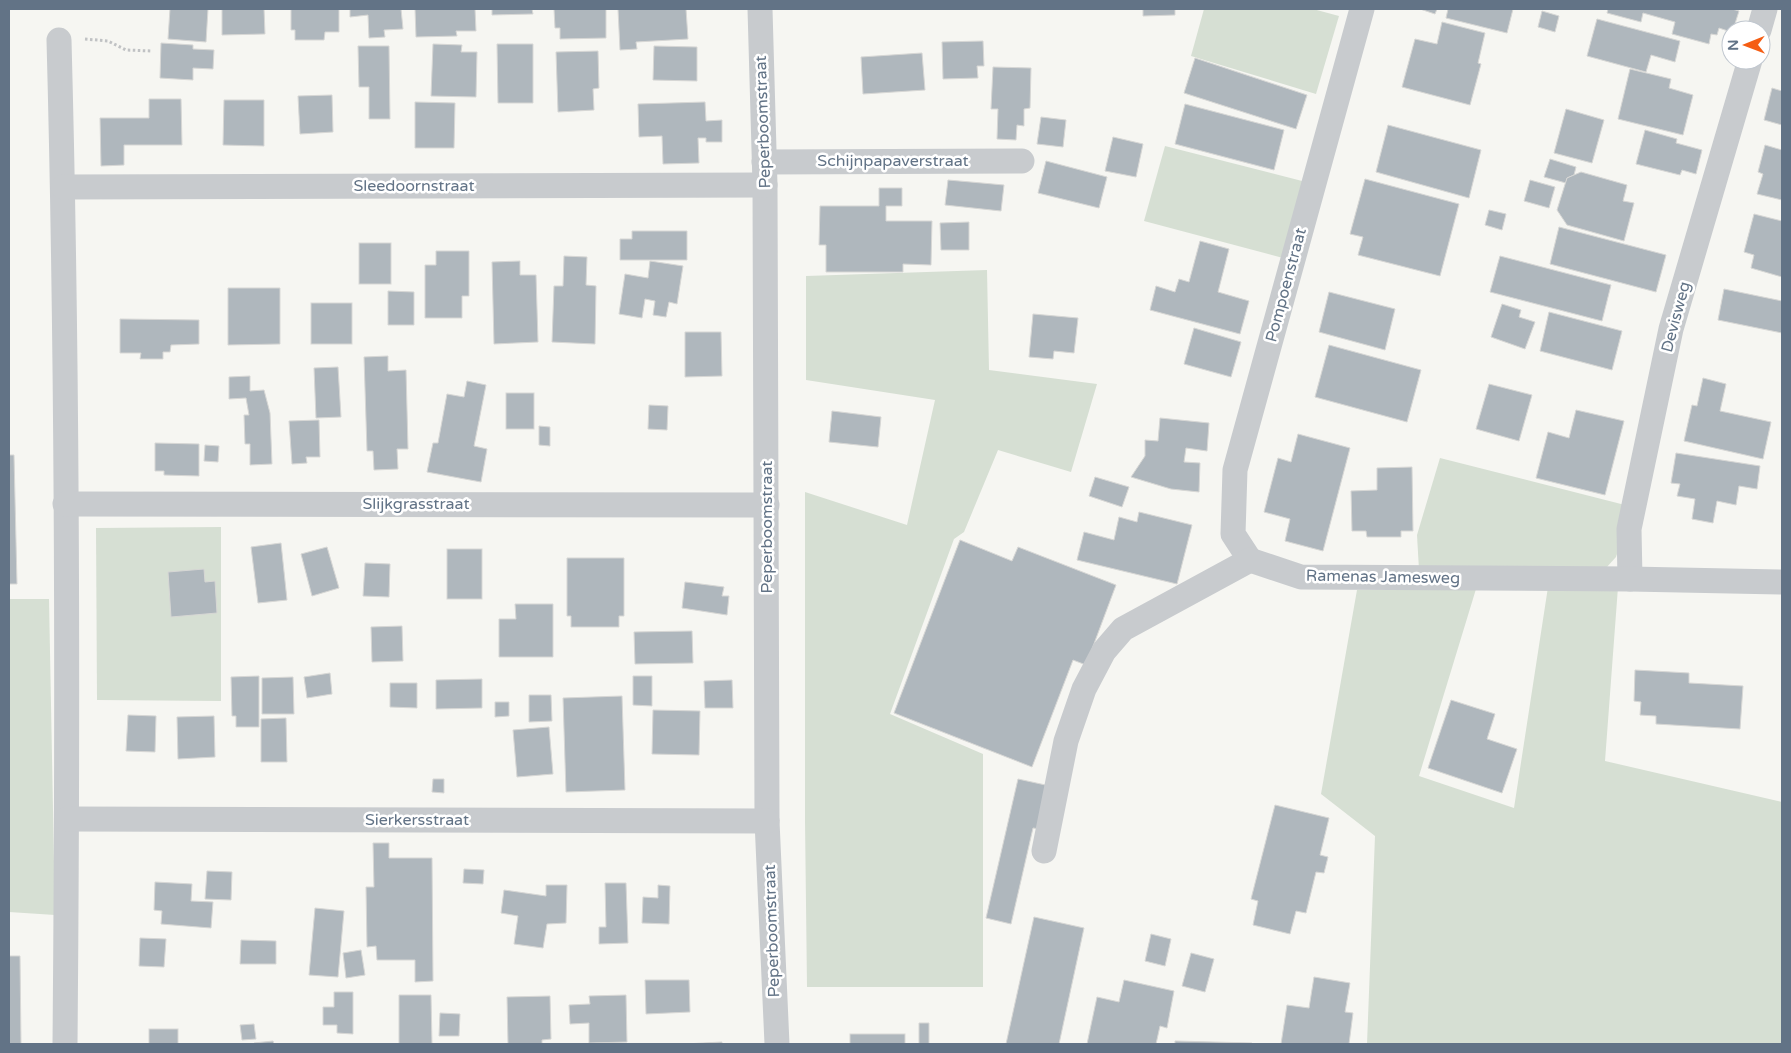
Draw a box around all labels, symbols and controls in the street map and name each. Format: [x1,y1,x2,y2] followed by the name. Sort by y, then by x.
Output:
[1721,20,1771,70] north arrow
[1725,39,1742,51] text: N
[751,55,775,189] street label: Peperboomstraat
[817,151,969,171] street label: Schijnpapaverstraat
[353,176,475,196] street label: Sleedoornstraat
[1261,226,1311,344] street label: Pompoenstraat
[1657,279,1695,355] street label: Devisweg
[757,461,777,593] street label: Peperboomstraat
[363,494,470,514] street label: Slijkgrasstraat
[1306,566,1460,588] street label: Ramenas Jamesweg
[365,810,469,830] street label: Sierkersstraat
[760,864,784,998] street label: Peperboomstraat

